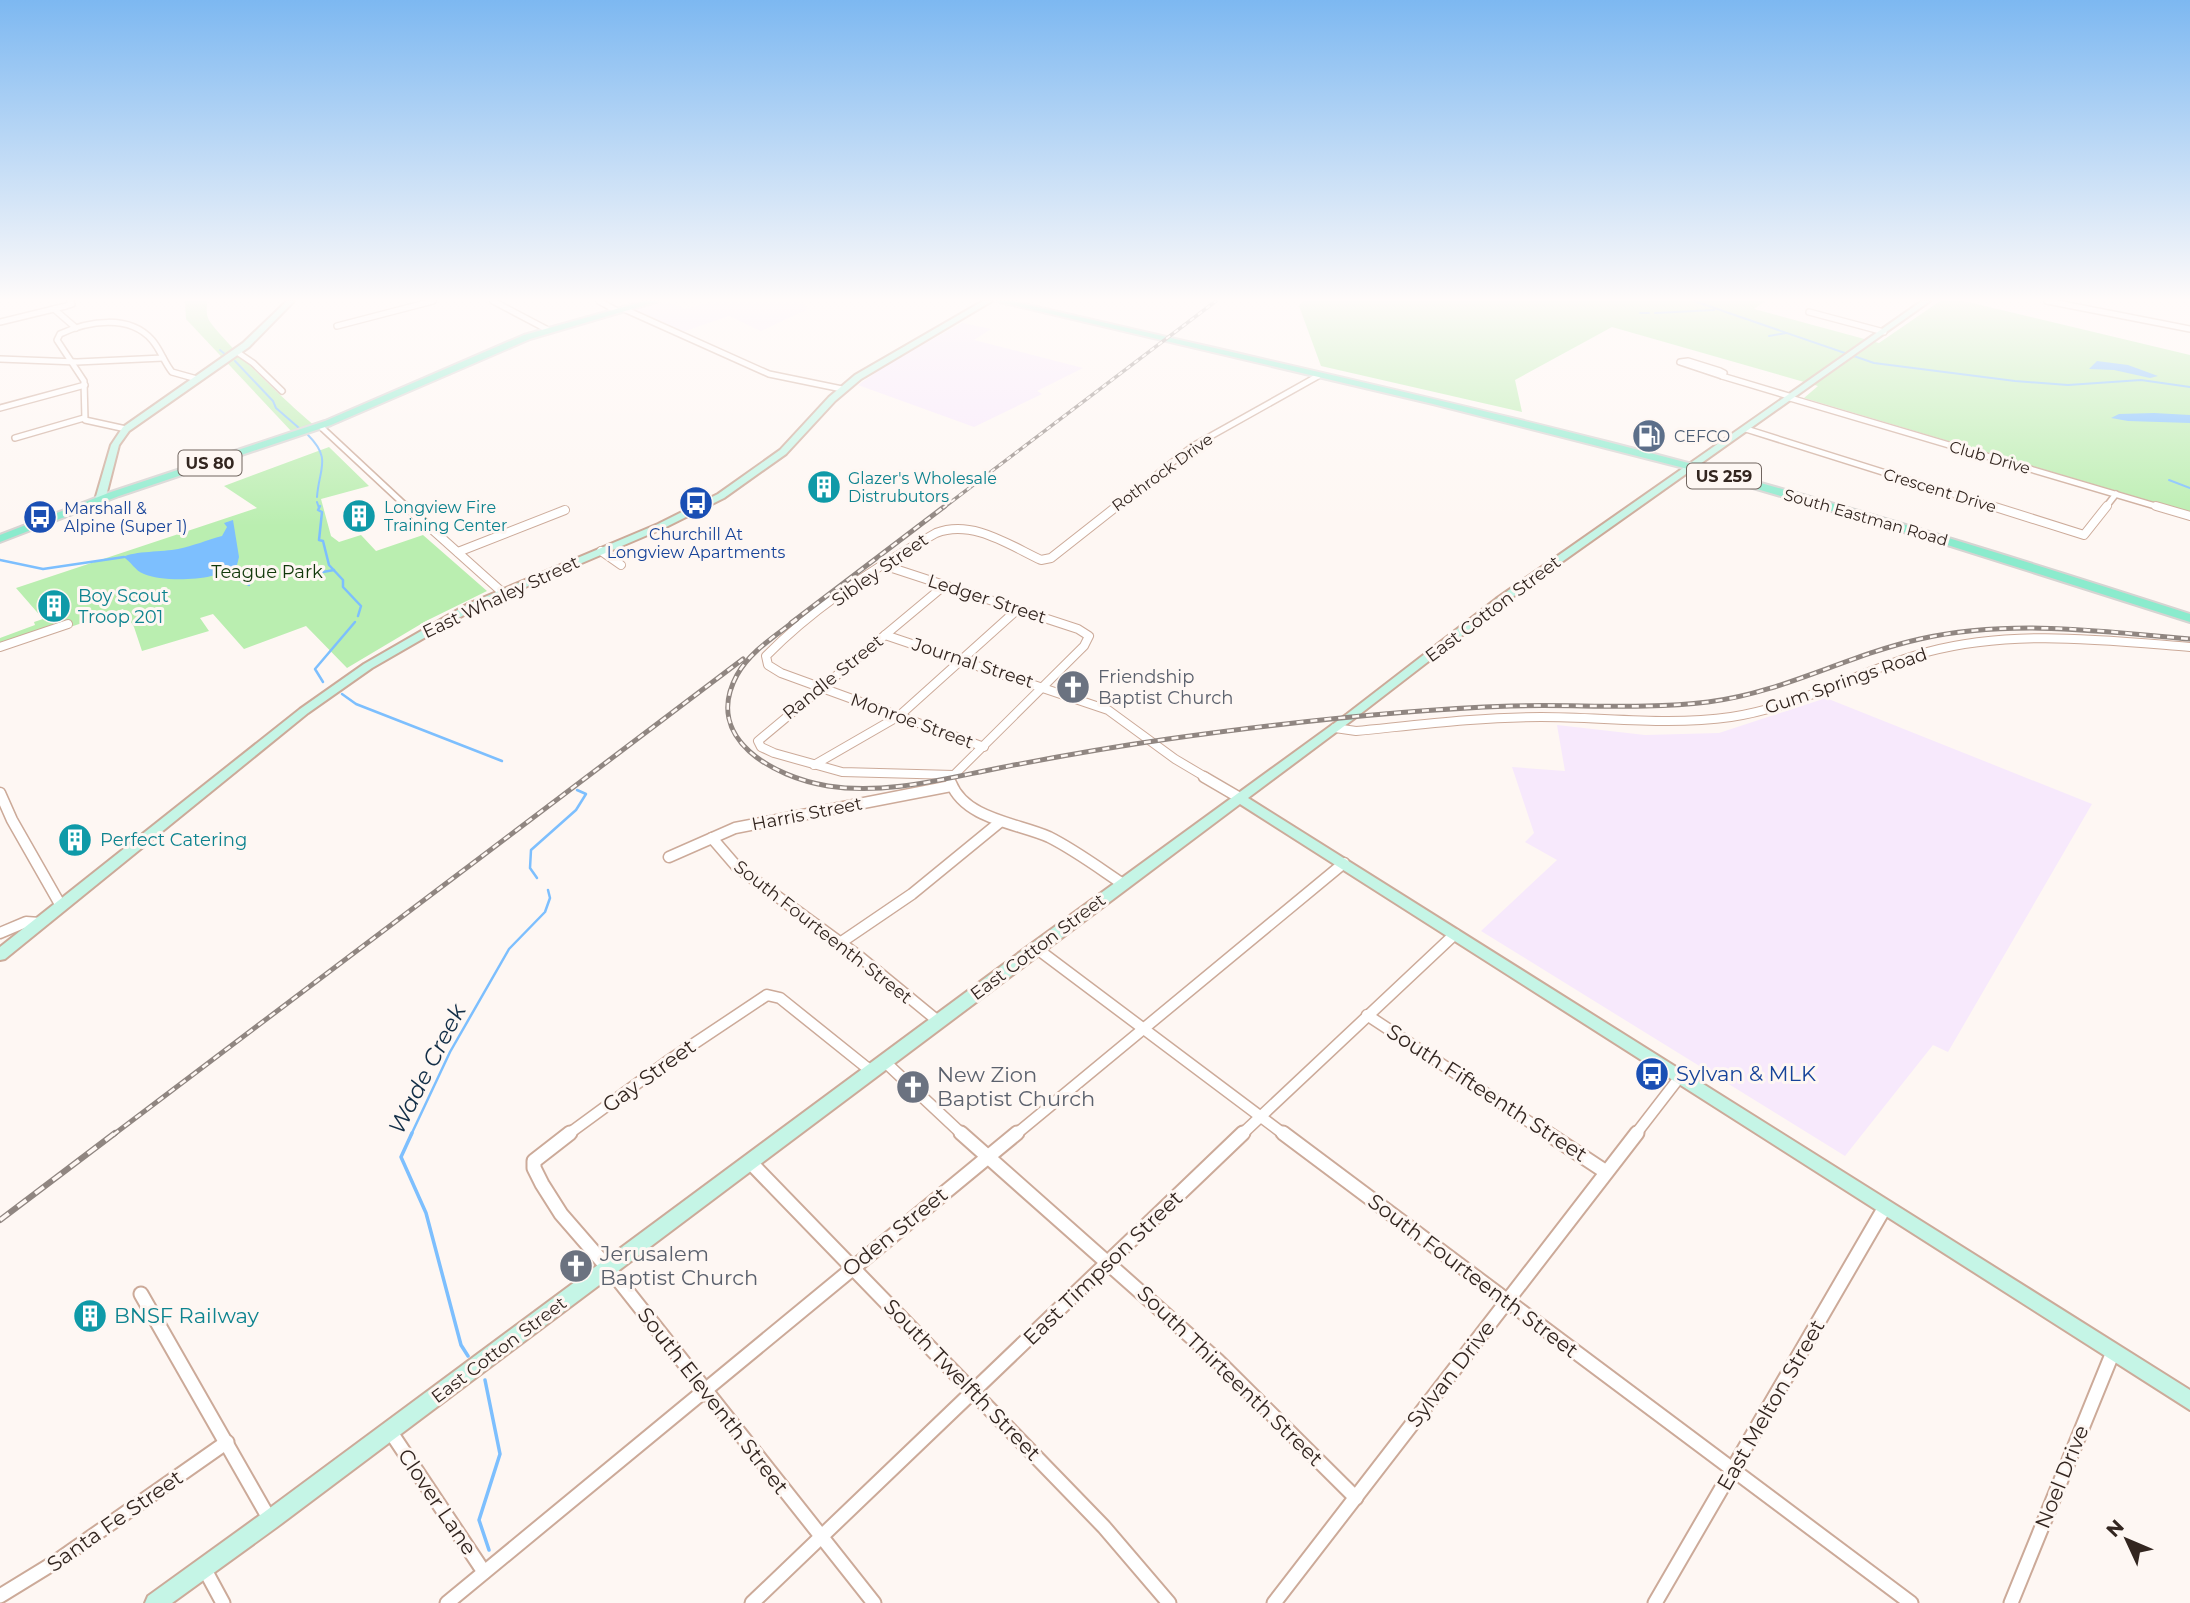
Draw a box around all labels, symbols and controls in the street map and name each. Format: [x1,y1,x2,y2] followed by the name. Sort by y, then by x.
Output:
[1630,417,1668,455] fuel station icon: CEFCO
[1674,427,1730,446] place label: CEFCO
[1108,430,1216,515] street label: Rothrock Drive
[1947,437,2033,478] street label: Club Drive
[178,450,242,476] road number: US 80
[1687,463,1761,489] road number: US 259
[1881,464,1999,517] street label: Crescent Drive
[805,468,843,506] building icon: Glazer's Wholesale Distrubutors
[848,469,997,506] place label: Glazer's Wholesale Distrubutors
[677,484,715,522] bus stop icon: Churchill At Longview Apartments
[1782,485,1950,550] street label: South Eastman Road
[340,497,378,535] building icon: Longview Fire Training Center
[21,498,59,536] bus stop icon: Marshall & Alpine (Super 1)
[384,498,507,535] place label: Longview Fire Training Center
[64,499,188,536] place label: Marshall & Alpine (Super 1)
[607,525,785,562] place label: Churchill At Longview Apartments
[828,529,932,611] street label: Sibley Street
[419,551,583,643] street label: East Whaley Street
[1421,551,1565,667] street label: East Cotton Street
[211,561,323,583] park label: Teague Park
[925,570,1049,628] street label: Ledger Street
[78,585,169,628] place label: Boy Scout Troop 201
[35,587,73,625] building icon: Boy Scout Troop 201
[778,630,888,724] street label: Randle Street
[909,633,1036,693] street label: Journal Street
[1762,643,1930,719] street label: Gum Springs Road
[1098,666,1234,709] place label: Friendship Baptist Church
[1054,668,1092,706] church icon: Friendship Baptist Church
[848,689,976,753] street label: Monroe Street
[750,793,864,835] street label: Harris Street
[56,821,94,859] building icon: Perfect Catering
[100,829,247,851] place label: Perfect Catering
[730,856,916,1008] street label: South Fourteenth Street
[966,889,1110,1005] street label: East Cotton Street
[382,998,472,1139] water label: Wade Creek
[1382,1018,1592,1167] street label: South Fifteenth Street
[597,1034,700,1118] street label: Gay Street
[1633,1055,1671,1093] bus stop icon: Sylvan & MLK
[1676,1061,1816,1086] place label: Sylvan & MLK
[937,1062,1095,1111] place label: New Zion Baptist Church
[894,1068,932,1106] church icon: New Zion Baptist Church
[837,1182,952,1282] street label: Oden Street
[1018,1185,1187,1350] street label: East Timpson Street
[1363,1188,1583,1363] street label: South Fourteenth Street
[599,1241,758,1290] place label: Jerusalem Baptist Church
[557,1247,595,1285] church icon: Jerusalem Baptist Church
[1132,1280,1328,1471] street label: South Thirteenth Street
[427,1292,571,1408] street label: East Cotton Street
[879,1294,1046,1466] street label: South Twelfth Street
[71,1297,109,1335] building icon: BNSF Railway
[633,1302,794,1499] street label: South Eleventh Street
[114,1303,259,1328] place label: BNSF Railway
[1711,1315,1830,1495] street label: East Melton Street
[1401,1316,1500,1432] street label: Sylvan Drive
[2030,1422,2094,1532] street label: Noel Drive
[393,1444,482,1560] street label: Clover Lane
[42,1464,187,1577] street label: Santa Fe Street
[2092,1505,2162,1575] north arrow
[2102,1515,2129,1542] text: N

